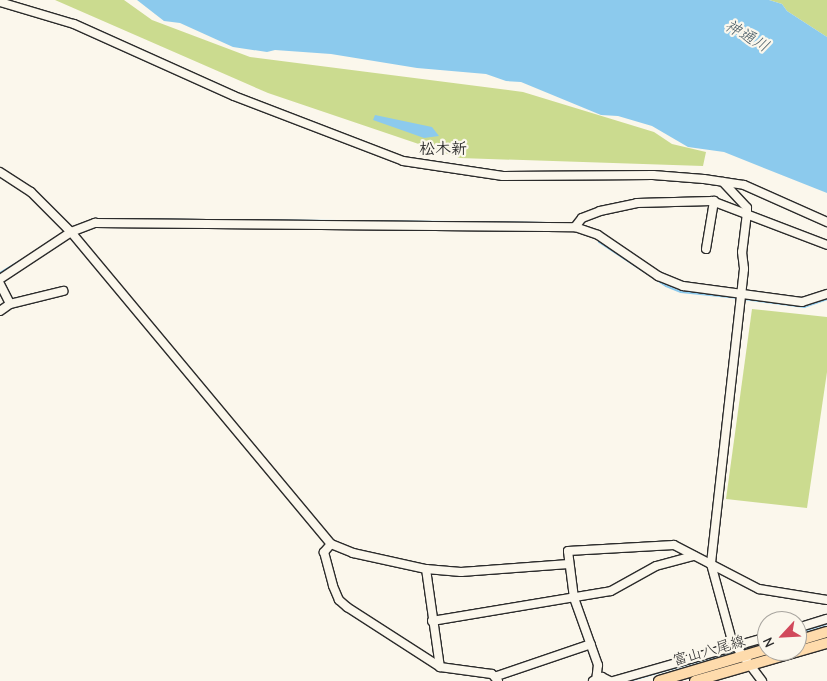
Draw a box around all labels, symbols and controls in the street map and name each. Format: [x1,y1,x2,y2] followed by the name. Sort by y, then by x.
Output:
[721,16,773,56] water label: 神通川
[419,139,467,159] district label: 松木新
[757,611,807,661] north arrow
[670,632,748,670] street label: 富山八尾線
[759,634,778,650] text: N

